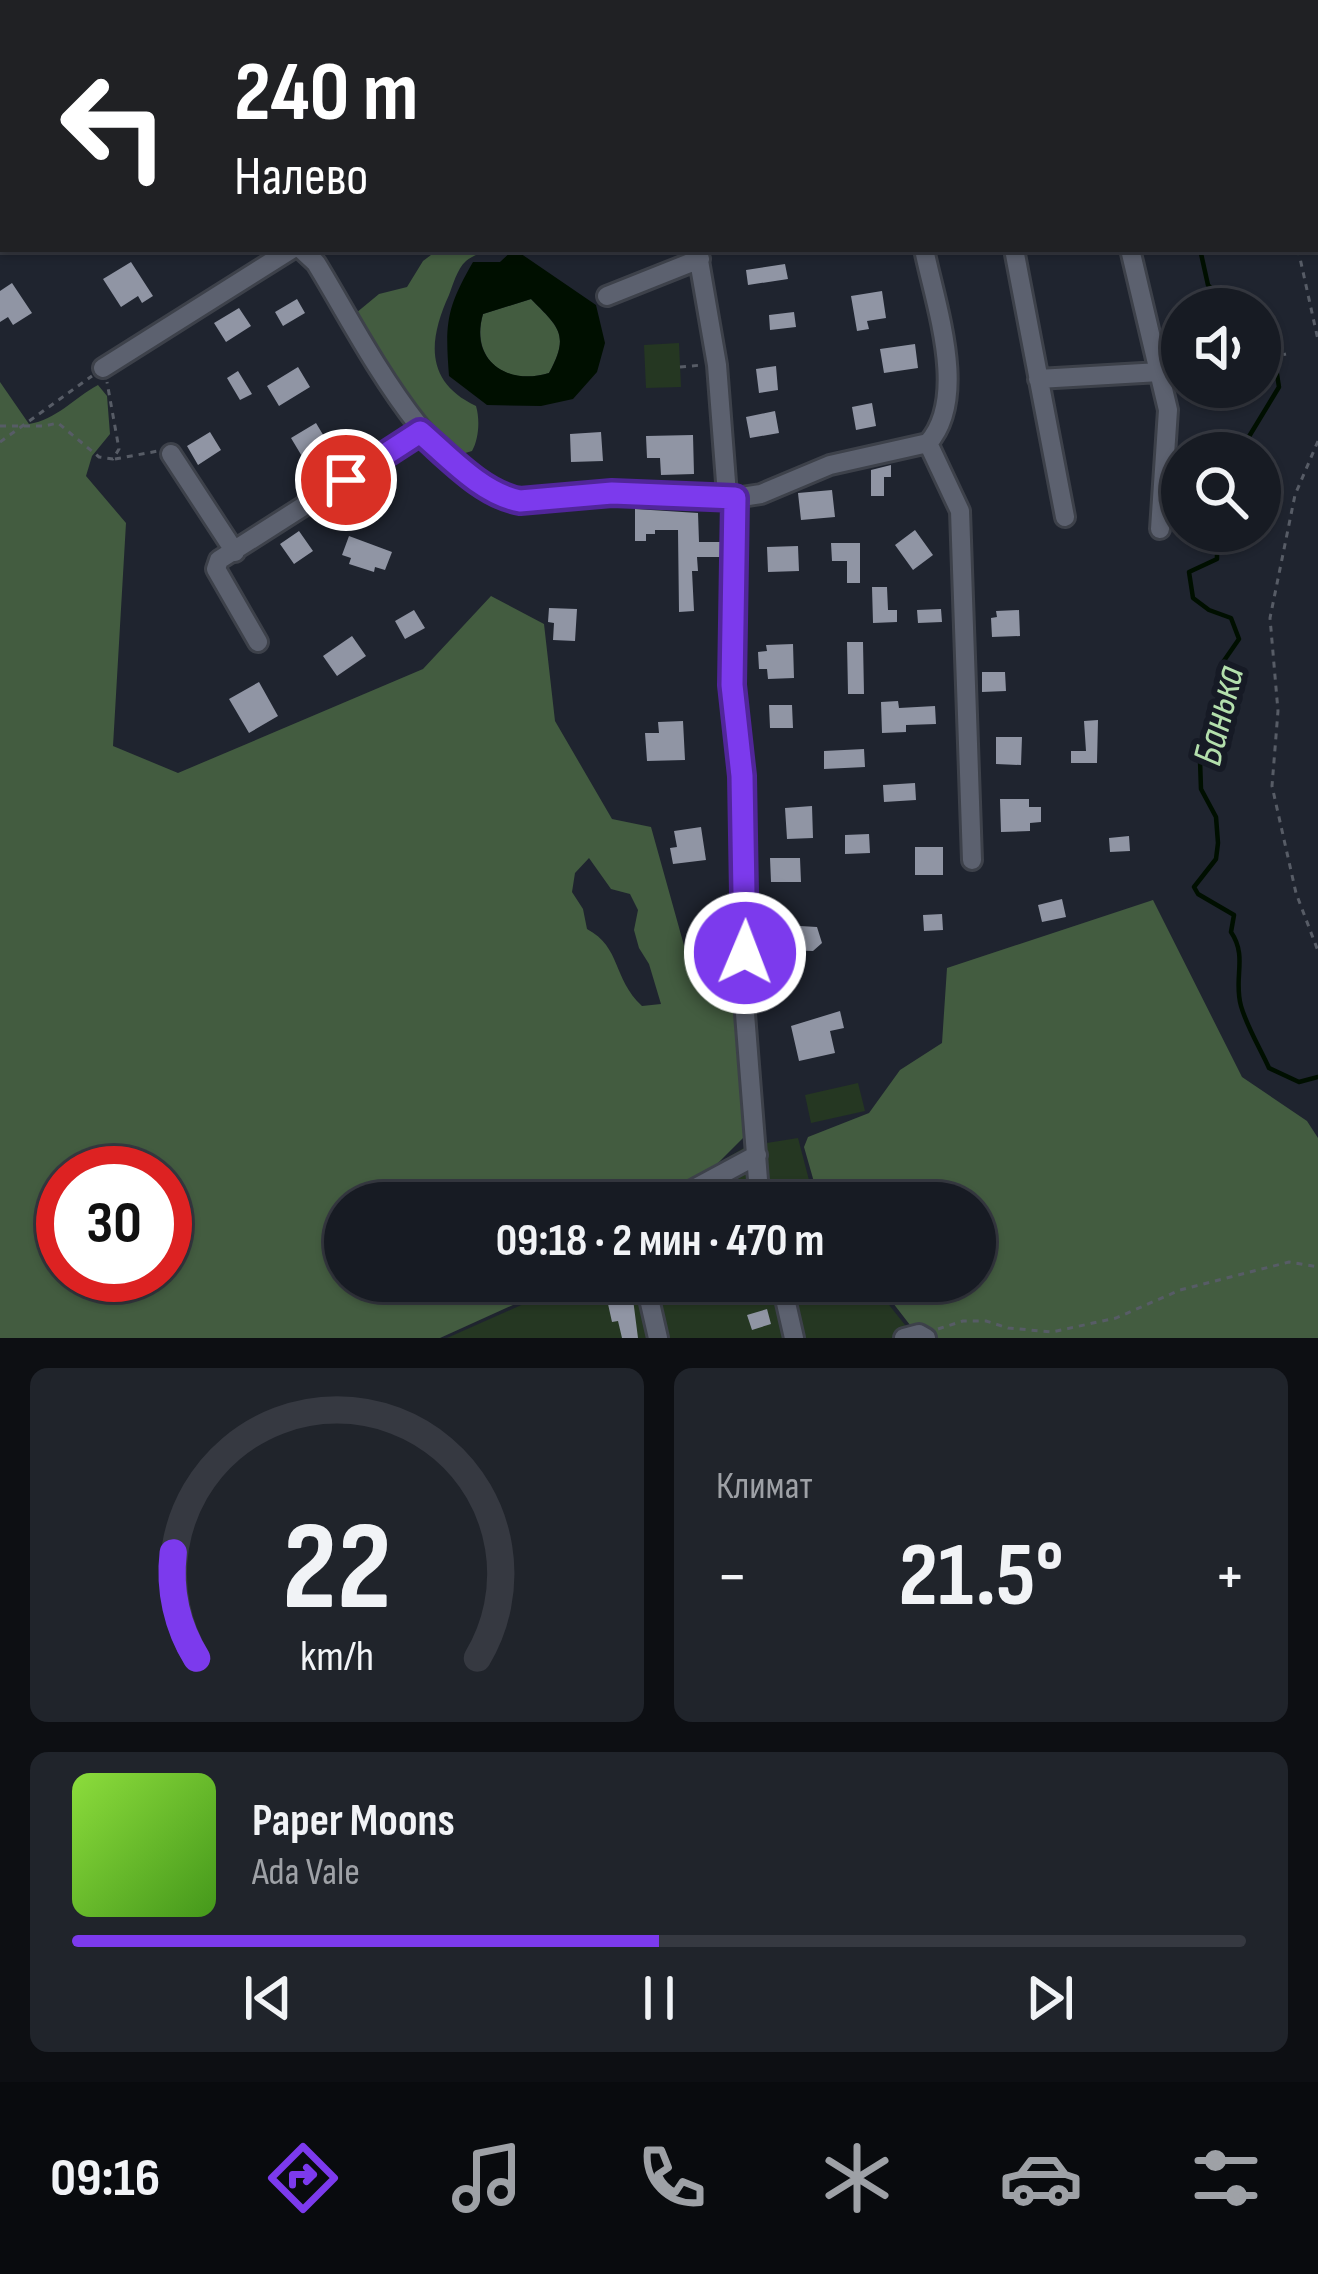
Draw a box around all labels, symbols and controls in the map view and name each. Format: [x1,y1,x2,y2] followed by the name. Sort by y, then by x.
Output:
[234,43,418,144] text: 240 m
[36,48,192,204] icon: left
[234,145,368,210] text: Налево
[1161,288,1281,552] map controls
[1161,288,1281,408] button: sound
[295,429,397,531] pin
[1161,432,1281,552] button: search
[313,447,379,513] icon: arrive
[1183,661,1256,771] water label: Банька
[682,890,808,1016] position arrow
[36,1146,192,1302] speed limit sign: 30
[496,1214,824,1269] text: 09:18 · 2 мин · 470 m
[716,1463,813,1510] text: Климат
[282,1495,392,1644] text: 22
[898,1523,1064,1631] text: 21.5°
[716,1538,748,1617] text: −
[1214,1538,1246,1617] text: +
[300,1631,374,1683] text: km/h
[252,1794,455,1849] text: Paper Moons
[252,1849,360,1896] text: Ada Vale
[235,1965,301,2031] icon: previous
[626,1965,692,2031] icon: pause
[1017,1965,1083,2031] icon: next
[261,2136,345,2220] icon: directions
[445,2136,529,2220] icon: music
[630,2136,714,2220] icon: phone
[815,2136,899,2220] icon: climate
[999,2136,1083,2220] icon: car
[1184,2136,1268,2220] icon: filters
[50,2146,160,2211] text: 09:16

